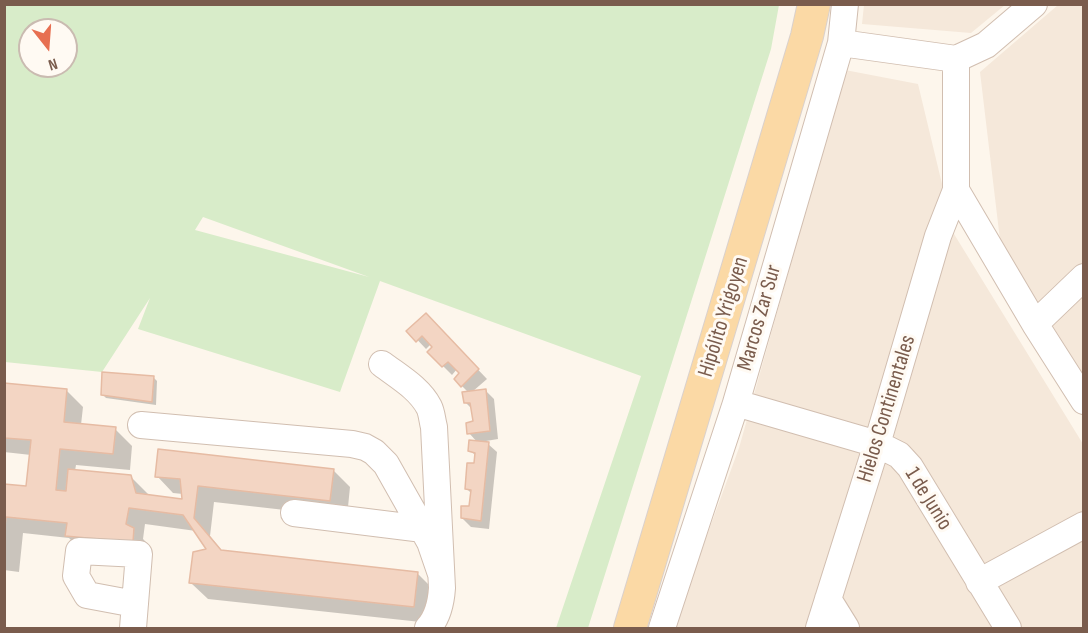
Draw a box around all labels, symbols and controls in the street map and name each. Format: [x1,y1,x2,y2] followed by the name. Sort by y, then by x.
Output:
[18,18,78,78] north arrow
[46,53,60,74] text: N
[693,254,755,380] street label: Hipólito Yrigoyen
[732,262,788,374] street label: Marcos Zar Sur
[852,332,922,486] street label: Hielos Continentales
[899,463,957,535] street label: 1 de Junio

